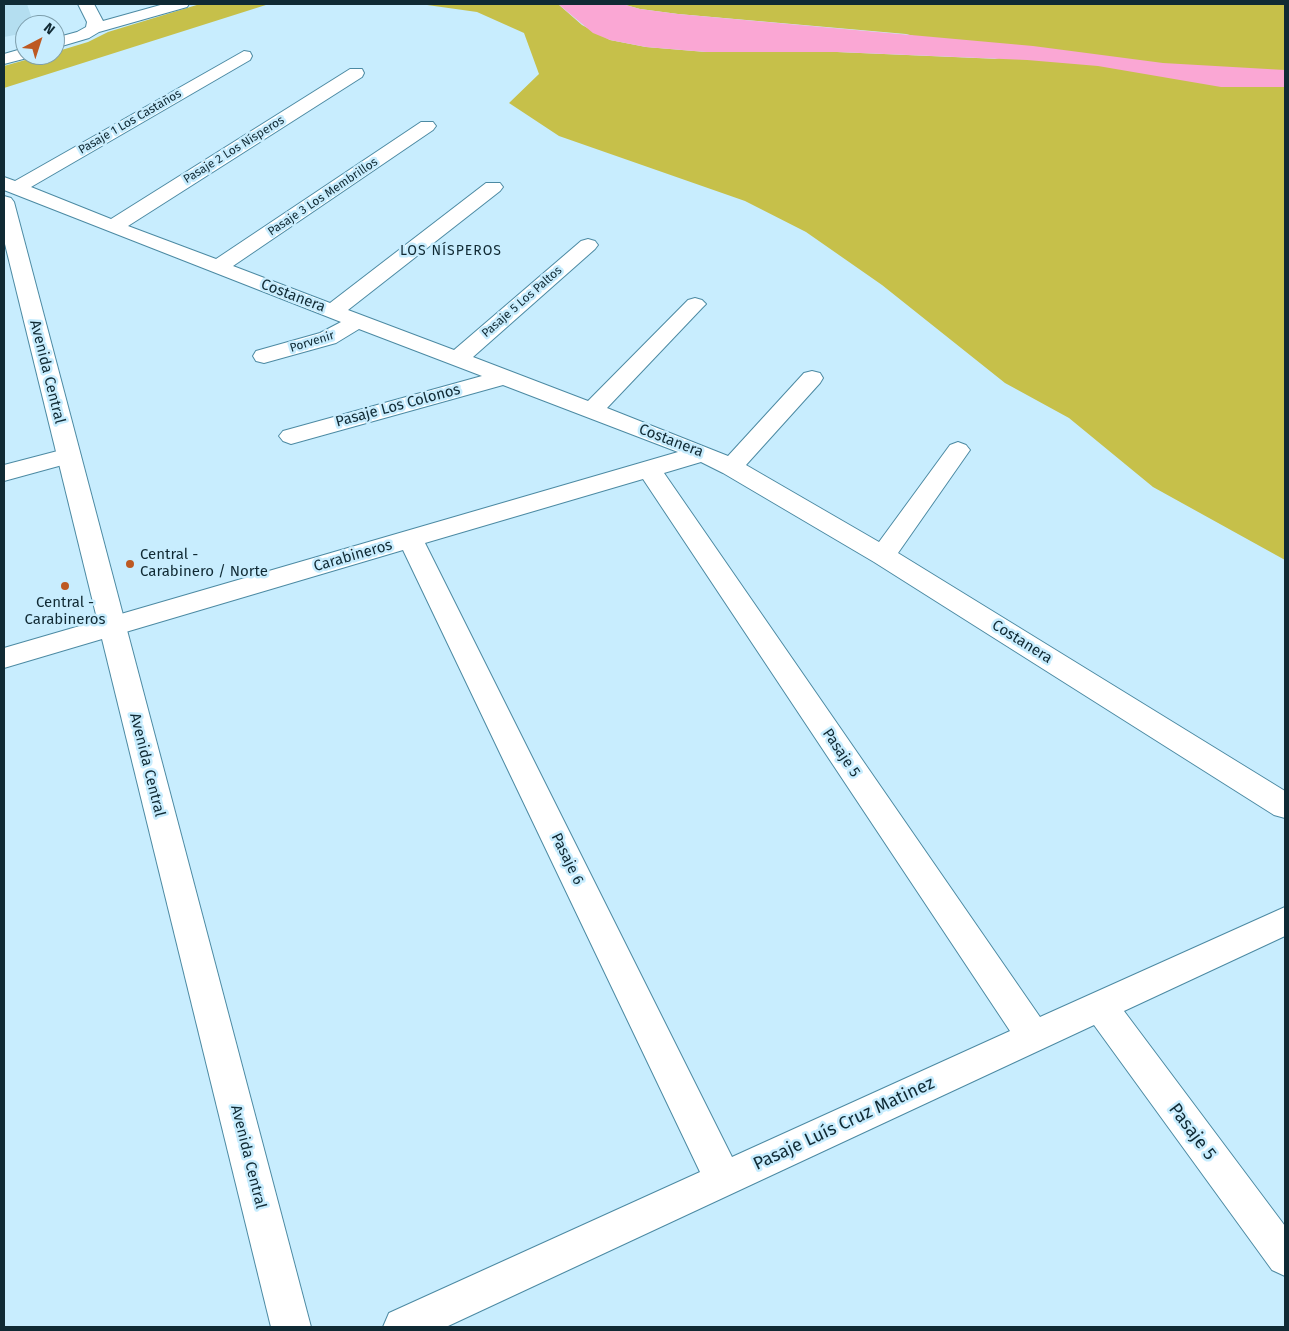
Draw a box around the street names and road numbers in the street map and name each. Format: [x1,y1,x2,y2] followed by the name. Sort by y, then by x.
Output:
[76,87,184,157] street label: Pasaje 1 Los Castaños
[181,113,287,187] street label: Pasaje 2 Los Nísperos
[265,155,381,239] street label: Pasaje 3 Los Membrillos
[479,263,565,341] street label: Pasaje 5 Los Paltos
[258,275,328,317] street label: Costanera
[25,318,69,426] street label: Avenida Central
[288,328,336,356] street label: Porvenir
[334,381,462,431] street label: Pasaje Los Colonos
[636,420,706,462] street label: Costanera
[312,536,394,576] street label: Carabineros
[989,616,1055,668] street label: Costanera
[125,711,169,819] street label: Avenida Central
[818,725,864,781] street label: Pasaje 5
[547,830,587,888] street label: Pasaje 6
[750,1073,938,1175] street label: Pasaje Luís Cruz Matinez
[1164,1099,1220,1165] street label: Pasaje 5
[226,1103,270,1211] street label: Avenida Central

